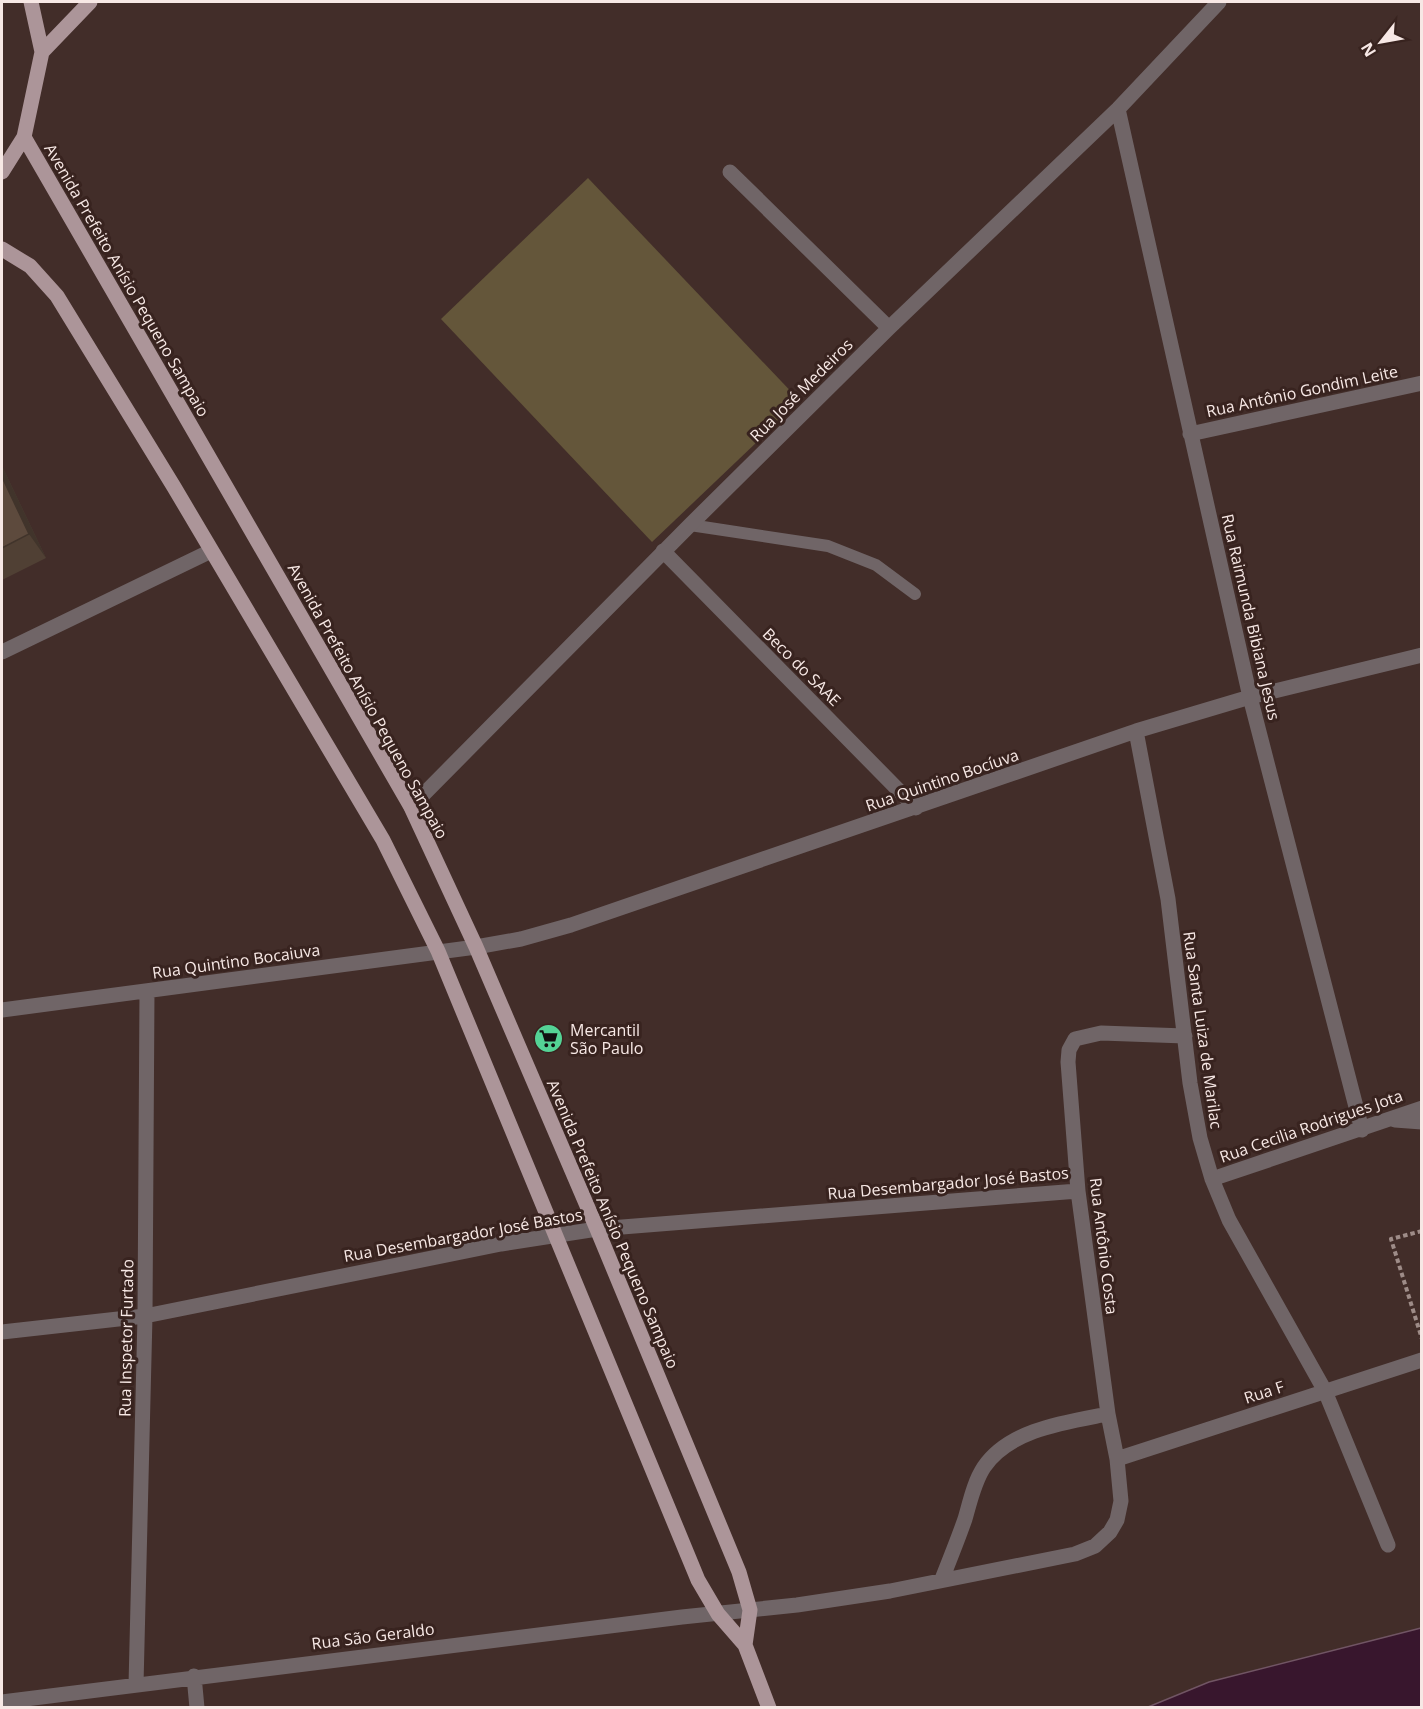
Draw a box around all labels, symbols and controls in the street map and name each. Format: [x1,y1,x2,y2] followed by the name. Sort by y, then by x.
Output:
[1351,12,1411,72] north arrow
[1355,38,1381,61] text: N
[40,139,214,421] street label: Avenida Prefeito Anísio Pequeno Sampaio
[745,334,857,446] street label: Rua José Medeiros
[1204,360,1400,422] street label: Rua Antônio Gondim Leite
[1217,512,1285,722] street label: Rua Raimunda Bibiana Jesus
[283,559,453,843] street label: Avenida Prefeito Anísio Pequeno Sampaio
[758,623,846,711] street label: Beco do SAAE
[863,743,1021,817] street label: Rua Quintino Bocíuva
[1178,930,1228,1130] street label: Rua Santa Luiza de Marilac
[151,938,321,984] street label: Rua Quintino Bocaiuva
[570,1019,643,1059] place label: Mercantil São Paulo
[533,1023,565,1055] supermarket icon: Mercantil São Paulo
[542,1076,684,1372] street label: Avenida Prefeito Anísio Pequeno Sampaio
[1217,1084,1405,1168] street label: Rua Cecilia Rodrigues Jota
[826,1161,1070,1205] street label: Rua Desembargador José Bastos
[1085,1176,1123,1316] street label: Rua Antônio Costa
[342,1203,584,1267] street label: Rua Desembargador José Bastos
[114,1259,138,1417] street label: Rua Inspetor Furtado
[1241,1375,1287,1409] street label: Rua F
[310,1618,436,1654] street label: Rua São Geraldo

